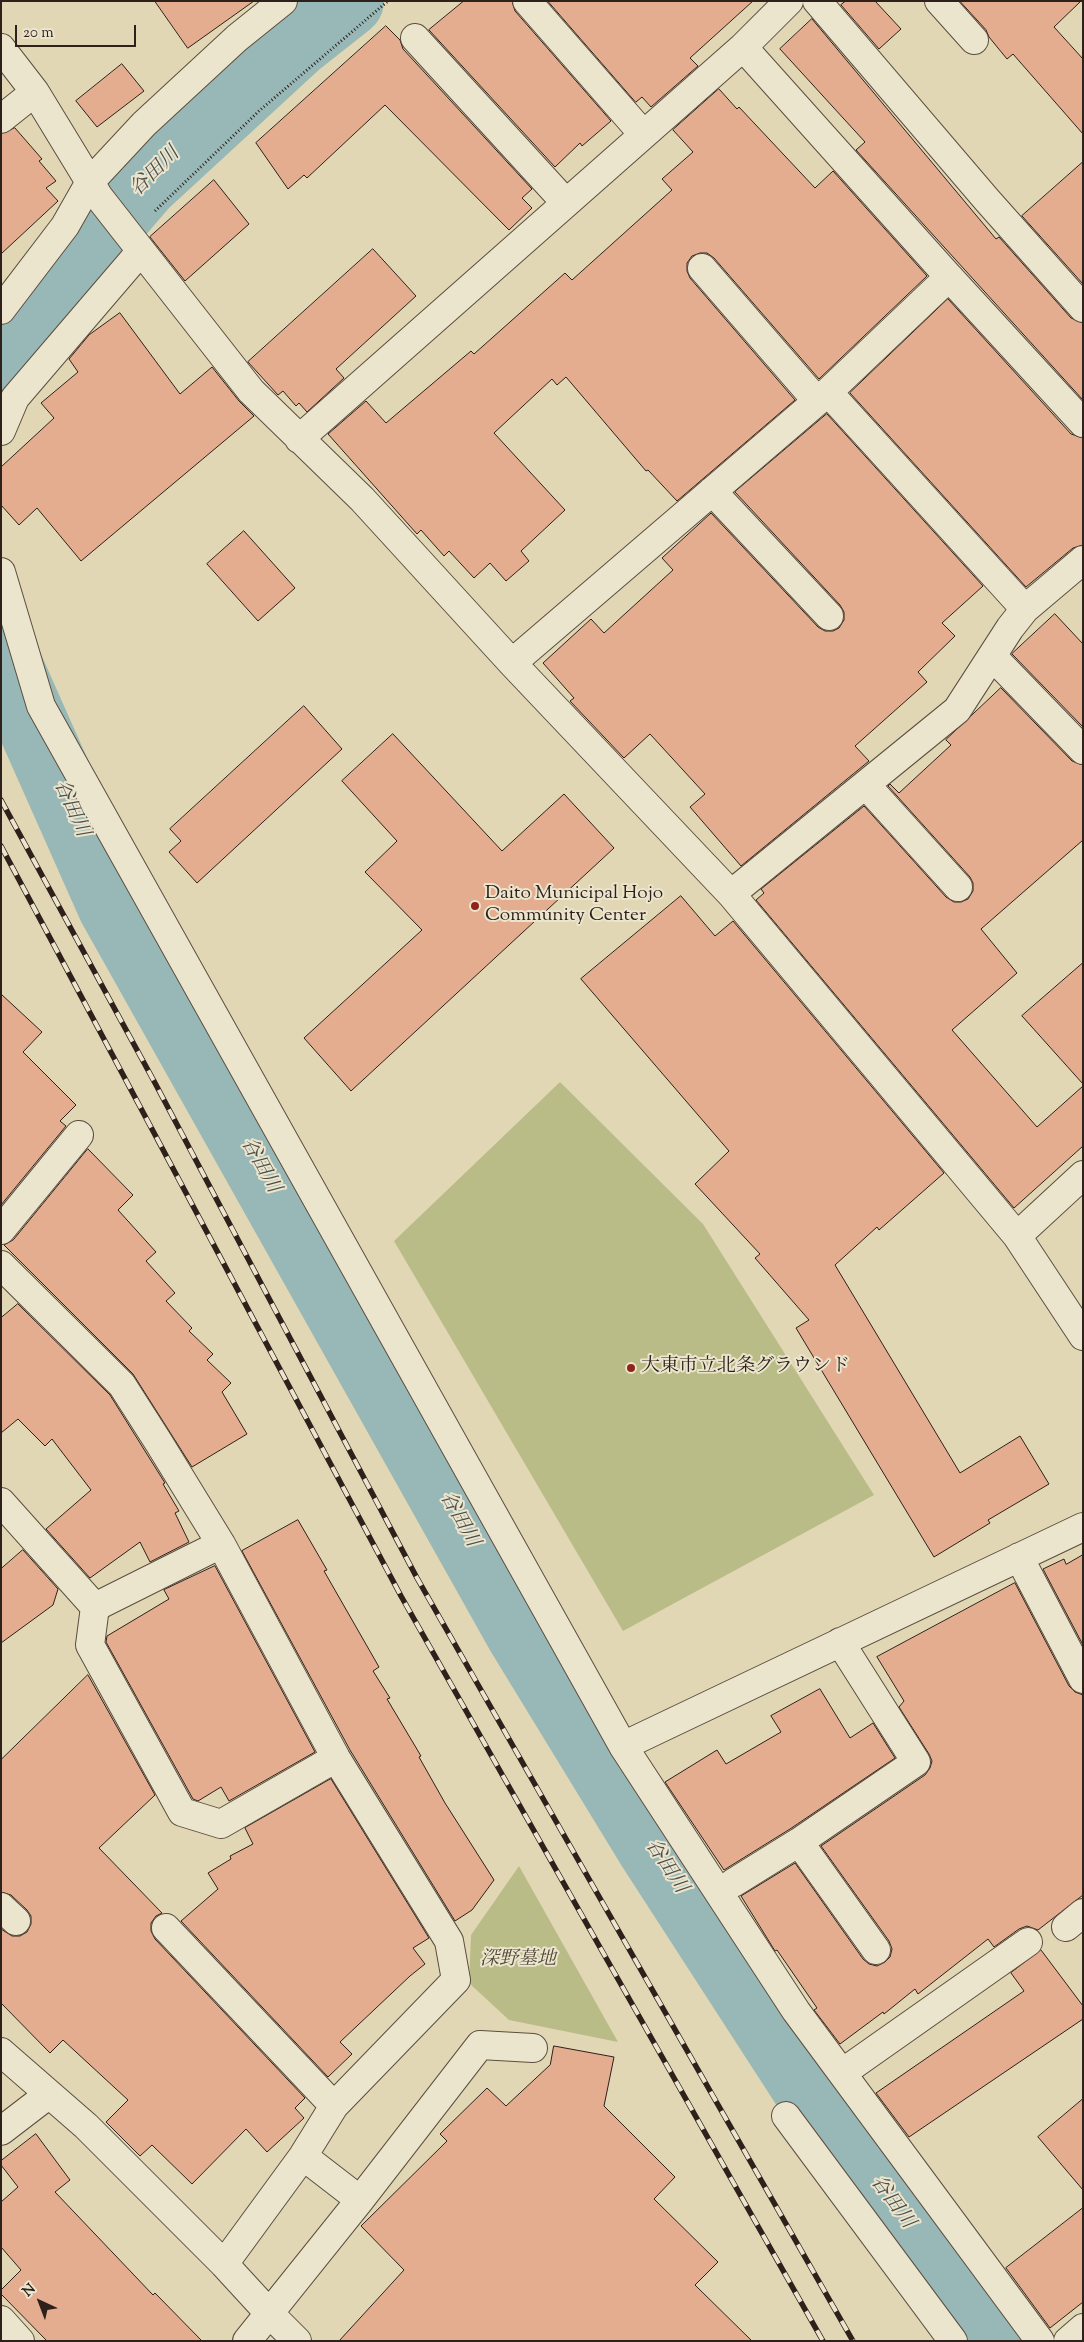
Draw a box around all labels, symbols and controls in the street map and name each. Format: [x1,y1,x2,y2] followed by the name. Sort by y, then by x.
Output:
[18,15,139,47] scale bar
[23,23,54,44] text: 20 m
[126,143,186,203] water label: 谷田川
[47,777,93,841] water label: 谷田川
[485,884,663,928] place label: Daito Municipal Hojo Community Center
[469,900,481,912] marker: Daito Municipal Hojo Community Center
[234,1134,284,1198] water label: 谷田川
[641,1357,850,1379] place label: 大東市立北条グラウンド
[625,1362,637,1374] marker: 大東市立北条グラウンド
[433,1488,483,1552] water label: 谷田川
[639,1835,691,1899] water label: 谷田川
[480,1950,556,1972] park label: 深野墓地
[864,2172,918,2234] water label: 谷田川
[15,2277,65,2327] north arrow
[19,2280,41,2302] text: N

